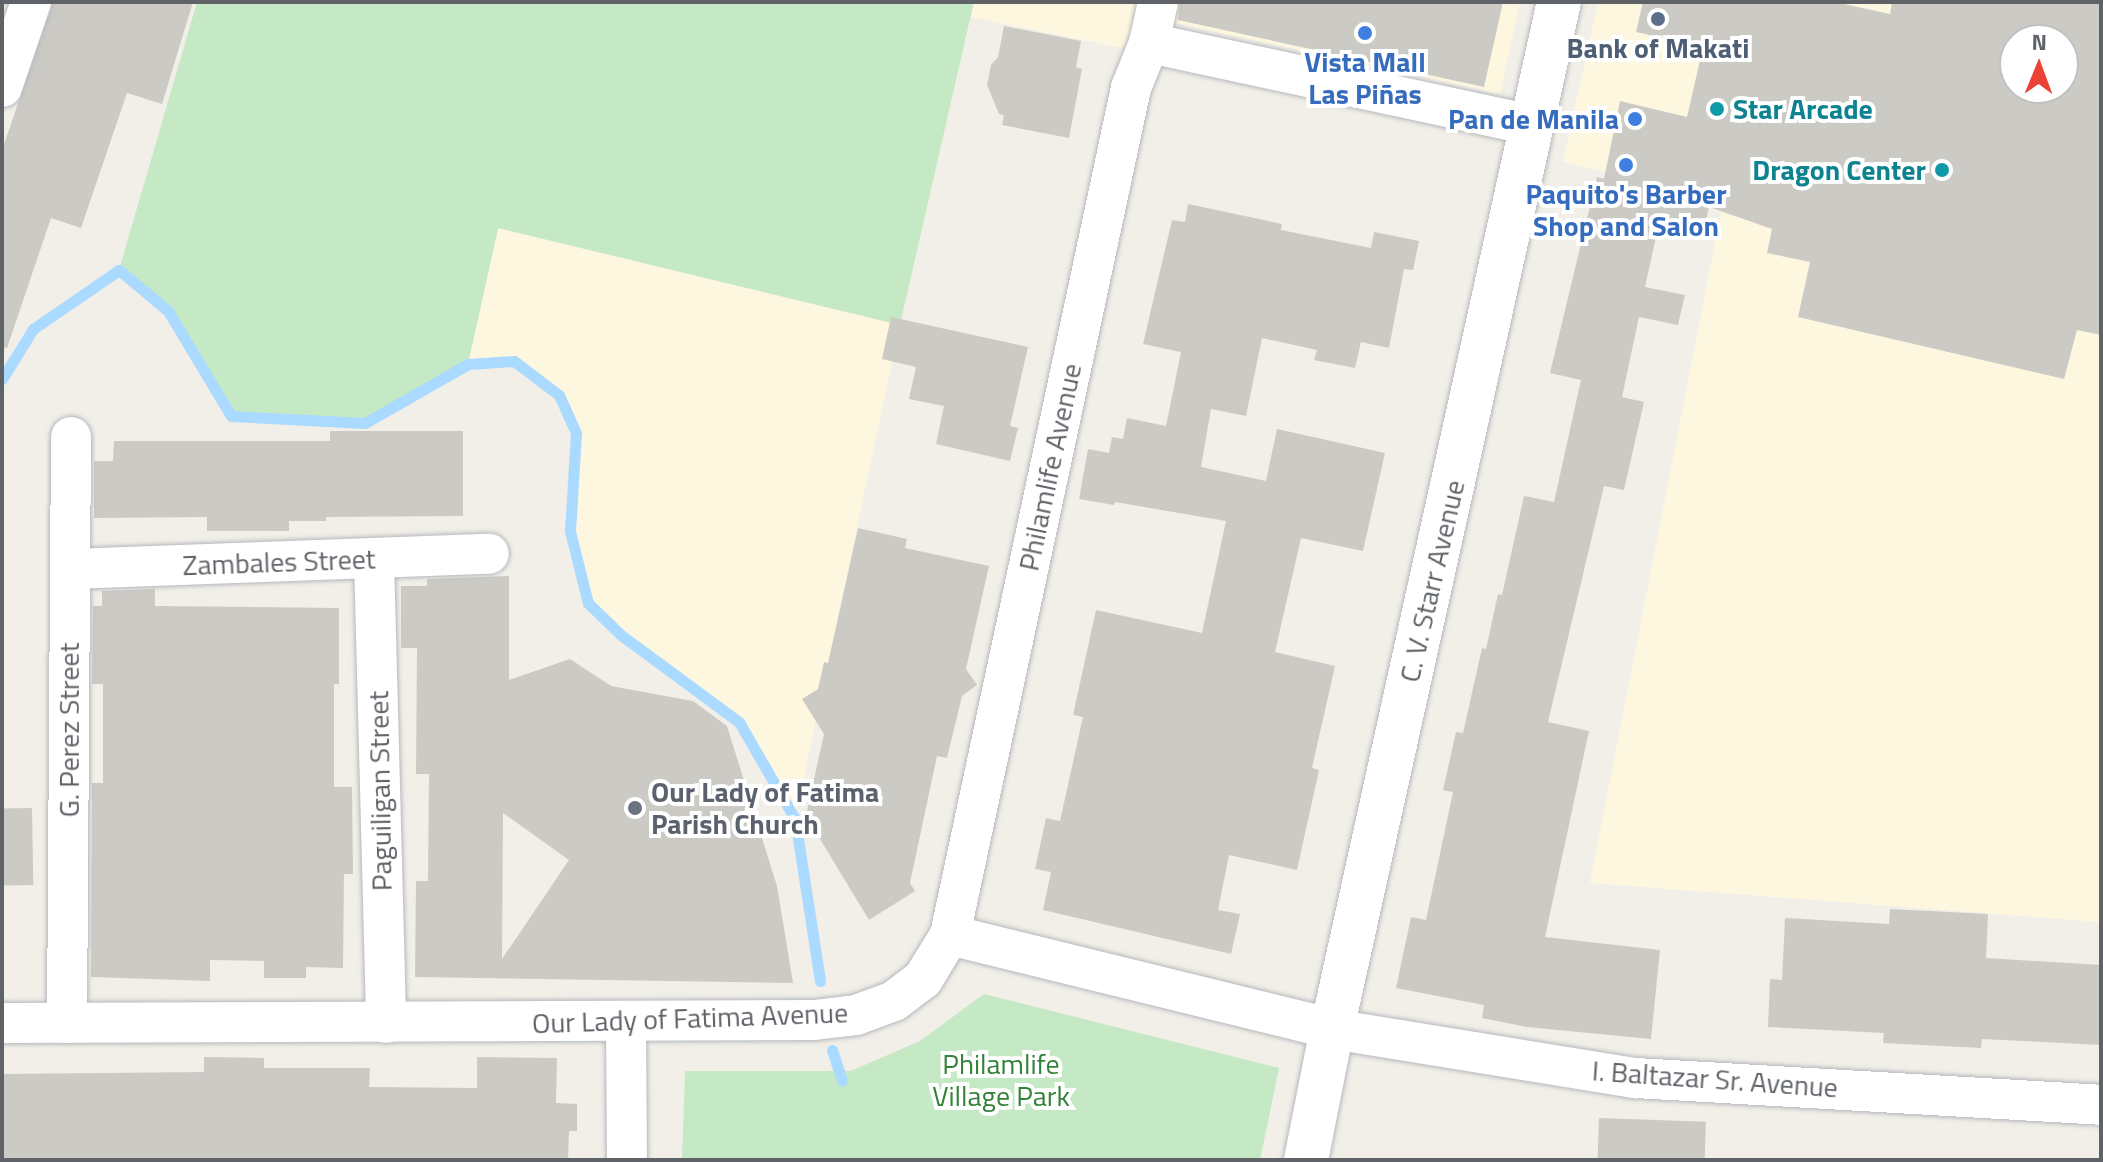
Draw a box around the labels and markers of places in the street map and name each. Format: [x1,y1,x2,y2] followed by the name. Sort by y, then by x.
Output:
[1649,10,1667,28] marker: Bank of Makati
[1356,24,1374,42] marker: Vista Mall Las Piñas
[1567,31,1749,65] place label: Bank of Makati
[1304,45,1426,111] place label: Vista Mall Las Piñas
[1733,92,1873,126] place label: Star Arcade
[1708,100,1726,118] marker: Star Arcade
[1448,102,1619,136] place label: Pan de Manila
[1626,110,1644,128] marker: Pan de Manila
[1752,153,1926,187] place label: Dragon Center
[1617,156,1635,174] marker: Paquito's Barber Shop and Salon
[1933,161,1951,179] marker: Dragon Center
[1525,177,1727,243] place label: Paquito's Barber Shop and Salon
[651,775,879,841] place label: Our Lady of Fatima Parish Church
[626,799,644,817] marker: Our Lady of Fatima Parish Church

